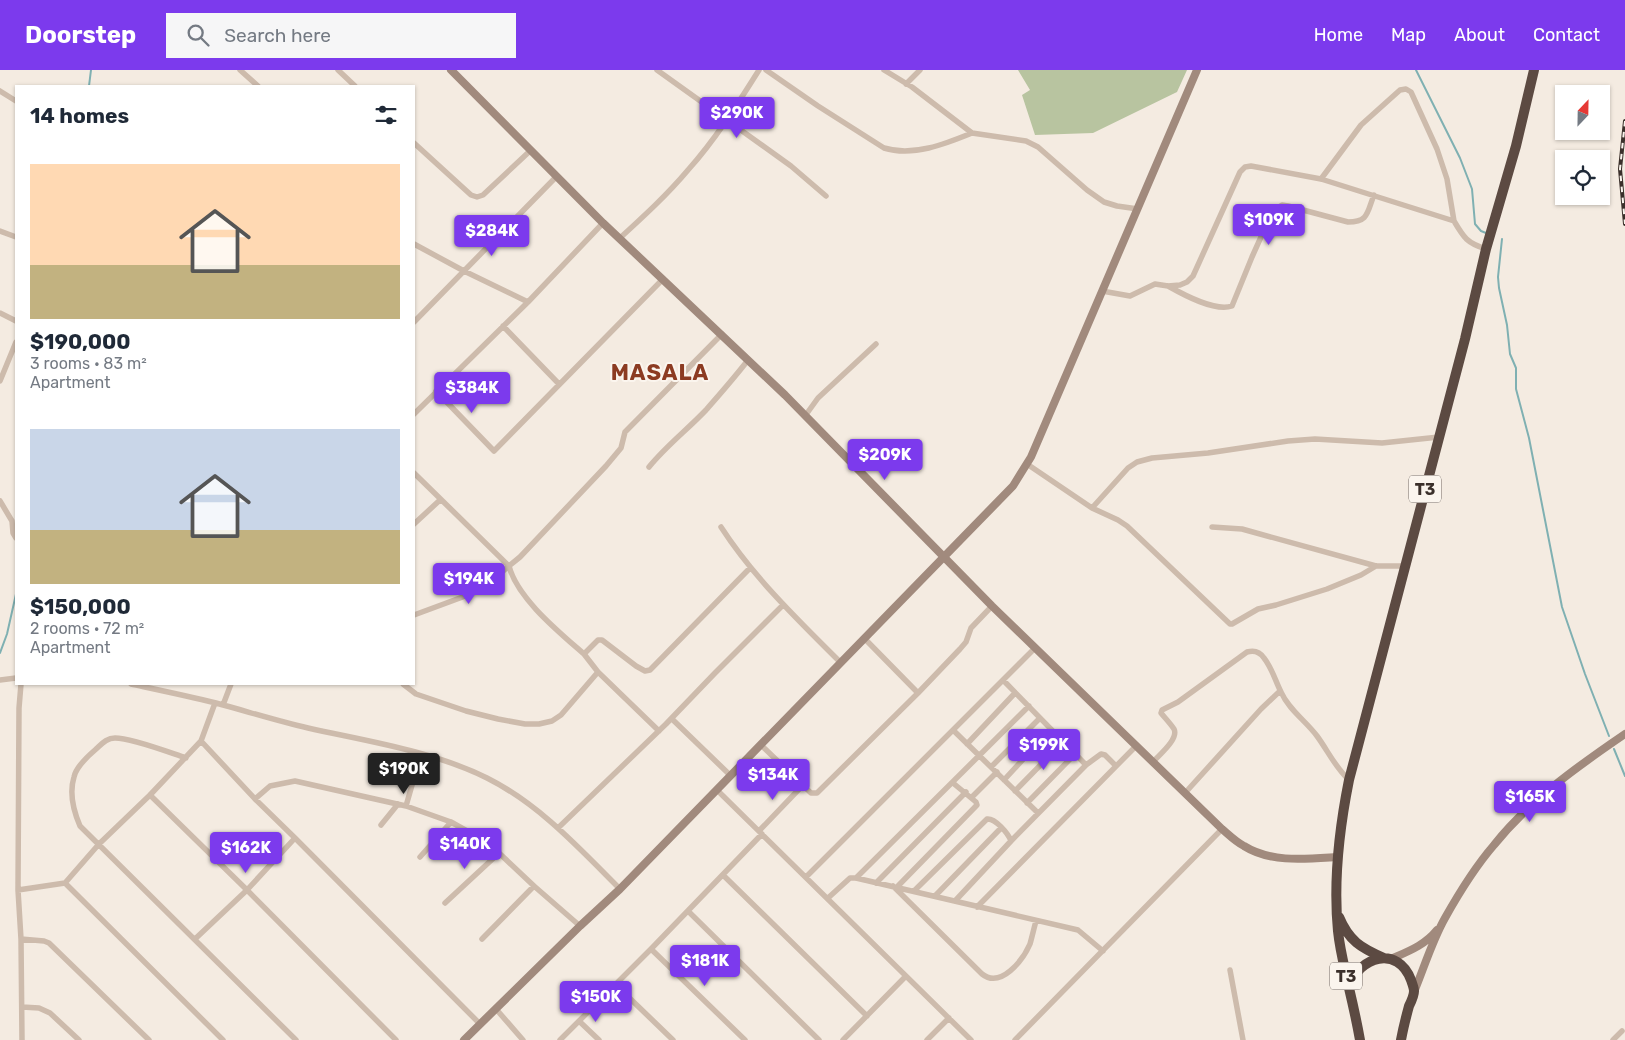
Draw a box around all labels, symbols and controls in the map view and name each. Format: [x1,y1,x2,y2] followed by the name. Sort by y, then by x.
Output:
[166,13,516,58] search box
[25,21,136,49] text: Doorstep
[184,21,212,49] icon: search
[224,24,331,47] text: Search here
[1314,24,1363,46] text: Home
[1391,24,1426,46] text: Map
[1454,24,1505,46] text: About
[1533,24,1600,46] text: Contact
[1555,85,1610,140] north arrow
[1555,85,1610,205] map controls
[702,97,772,139] pin: $290K
[372,101,400,129] icon: filters
[30,103,129,128] text: 14 homes
[711,103,763,122] text: $290K
[1555,150,1610,205] button: locate
[170,196,260,286] icon: home
[1234,204,1304,246] pin: $109K
[1244,210,1294,229] text: $109K
[457,214,527,257] pin: $284K
[465,221,519,240] text: $284K
[30,329,131,354] text: $190,000
[30,354,147,373] text: 3 rooms · 83 m²
[611,359,709,386] district label: MASALA
[437,372,507,414] pin: $384K
[30,373,110,392] text: Apartment
[445,378,499,397] text: $384K
[850,438,920,481] pin: $209K
[859,445,911,464] text: $209K
[170,461,260,551] icon: home
[1409,476,1441,502] road number: T3
[434,562,504,605] pin: $194K
[444,569,494,588] text: $194K
[30,594,131,619] text: $150,000
[30,619,144,638] text: 2 rooms · 72 m²
[30,638,110,657] text: Apartment
[1009,728,1079,771] pin: $199K
[1019,735,1069,754] text: $199K
[369,752,439,795] pin: $190K
[738,758,808,801] pin: $134K
[379,759,429,778] text: $190K
[748,765,798,784] text: $134K
[1495,780,1565,823] pin: $165K
[1505,787,1555,806] text: $165K
[430,828,500,870] pin: $140K
[211,832,281,874] pin: $162K
[439,834,491,853] text: $140K
[221,838,271,857] text: $162K
[670,944,740,987] pin: $181K
[681,951,729,970] text: $181K
[1330,962,1362,989] road number: T3
[561,980,631,1023] pin: $150K
[571,987,621,1006] text: $150K

